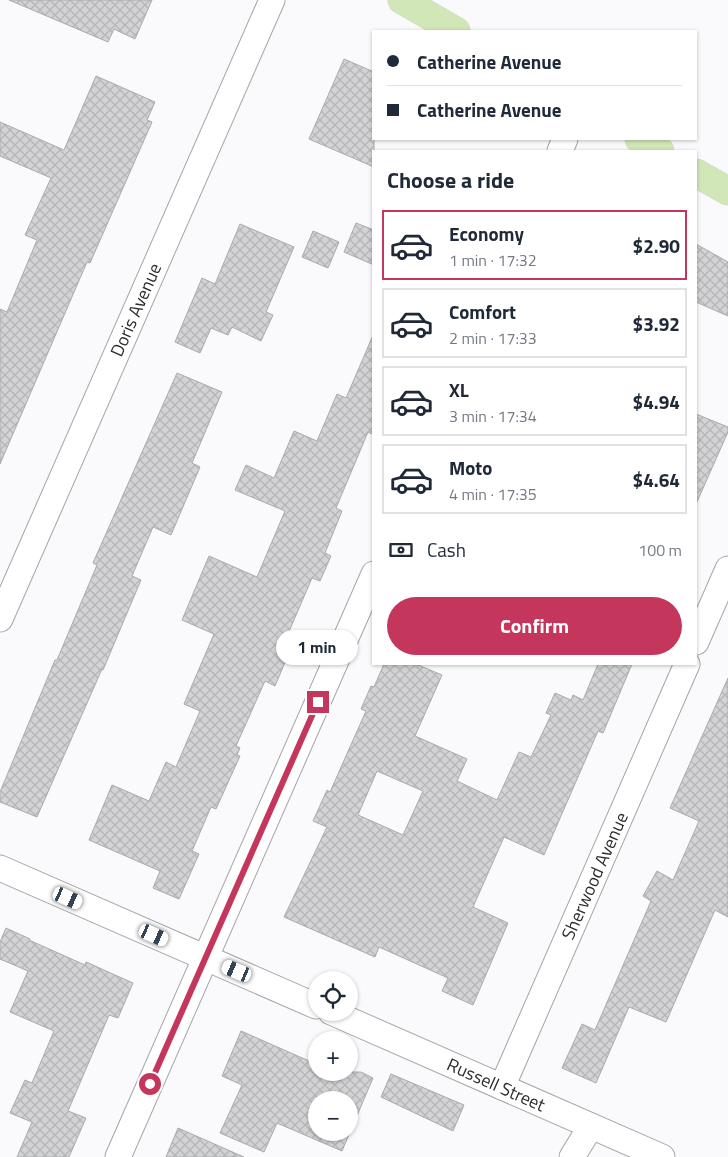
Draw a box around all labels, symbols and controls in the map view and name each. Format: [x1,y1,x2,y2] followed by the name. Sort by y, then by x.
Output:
[417,47,561,76] text: Catherine Avenue
[417,95,561,124] text: Catherine Avenue
[387,163,514,197] text: Choose a ride
[449,219,524,248] text: Economy
[389,223,434,268] icon: car
[633,231,680,260] text: $2.90
[449,248,537,272] text: 1 min · 17:32
[103,259,168,361] street label: Doris Avenue
[449,297,516,326] text: Comfort
[389,301,434,346] icon: car
[633,309,680,338] text: $3.92
[449,326,537,350] text: 2 min · 17:33
[449,375,469,404] text: XL
[389,379,434,424] icon: car
[633,387,680,416] text: $4.94
[449,404,537,428] text: 3 min · 17:34
[449,453,492,482] text: Moto
[389,457,434,502] icon: car
[633,465,680,494] text: $4.64
[449,482,537,506] text: 4 min · 17:35
[427,535,466,564] text: Cash
[387,536,415,564] icon: cash
[638,538,682,562] text: 100 m
[387,597,682,655] button: Confirm
[277,630,359,664] callout: 1 min
[298,635,336,659] text: 1 min
[307,691,329,713] route end
[554,808,635,944] street label: Sherwood Avenue
[51,885,84,911] car
[137,922,170,948] car
[220,958,253,984] car
[308,971,358,1141] map controls
[308,971,358,1021] button: locate
[308,1031,358,1081] button: +
[443,1051,550,1119] street label: Russell Street
[139,1073,161,1095] route start
[308,1091,358,1141] button: −

